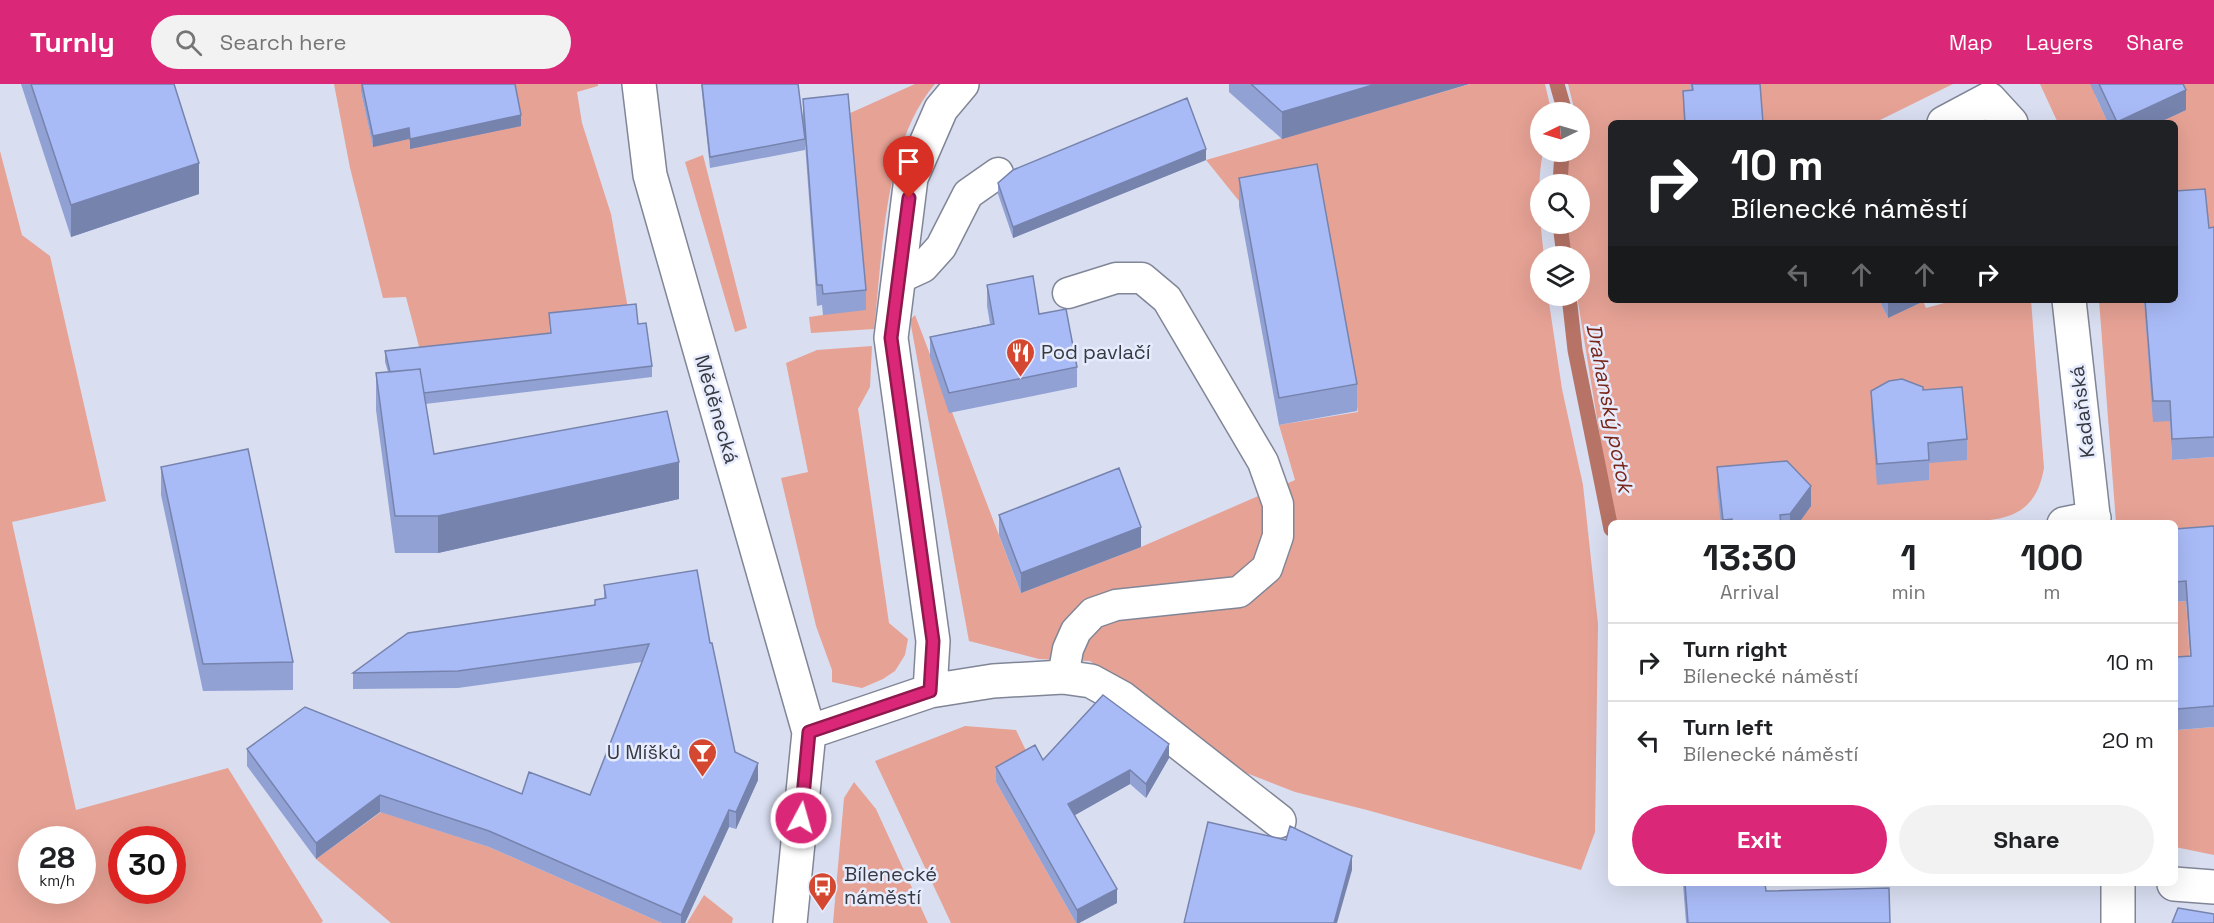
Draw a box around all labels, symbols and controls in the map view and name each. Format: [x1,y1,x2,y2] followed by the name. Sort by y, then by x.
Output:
[151,15,571,69] search box
[30,24,115,60] text: Turnly
[172,26,205,59] icon: search
[220,28,347,56] text: Search here
[1949,29,1993,56] text: Map
[2026,29,2093,56] text: Layers
[2126,29,2184,56] text: Share
[1530,102,1590,162] north arrow
[1530,102,1590,306] map controls
[883,136,934,198] pin
[1731,139,1824,192] text: 10 m
[1632,144,1710,222] icon: right
[892,145,925,178] icon: arrive
[1530,174,1590,234] button: search
[1731,191,1968,226] text: Bílenecké náměstí
[1530,246,1590,306] button: layers
[1782,258,1815,291] icon: left
[1845,258,1878,291] icon: ahead
[1908,258,1941,291] icon: ahead
[1971,258,2004,291] icon: right
[1580,321,1640,497] water label: Drahanský potok
[1004,336,1036,378] restaurant icon: Pod pavlačí
[1041,339,1151,365] place label: Pod pavlačí
[689,352,745,466] street label: Měděnecká
[2063,364,2101,460] street label: Kadaňská
[1703,535,1797,581] text: 13:30
[1900,535,1917,581] text: 1
[2020,535,2083,581] text: 100
[1720,579,1779,605] text: Arrival
[1891,579,1926,605] text: min
[2043,579,2060,605] text: m
[1683,635,1788,663] text: Turn right
[1632,646,1665,679] icon: right
[2106,648,2154,676] text: 10 m
[1683,663,1858,689] text: Bílenecké náměstí
[1683,713,1773,741] text: Turn left
[1632,724,1665,757] icon: left
[2102,726,2154,754] text: 20 m
[686,736,718,778] bar icon: U Míšků
[607,739,681,765] place label: U Míšků
[1683,741,1858,767] text: Bílenecké náměstí
[769,786,833,850] position arrow
[1632,805,1887,874] button: Exit
[1899,805,2154,874] button: Share
[108,826,186,904] speed limit sign: 30
[39,838,75,877] text: 28
[844,861,937,910] place label: Bílenecké náměstí
[807,870,839,912] bus stop icon: Bílenecké náměstí
[39,871,75,890] text: km/h

